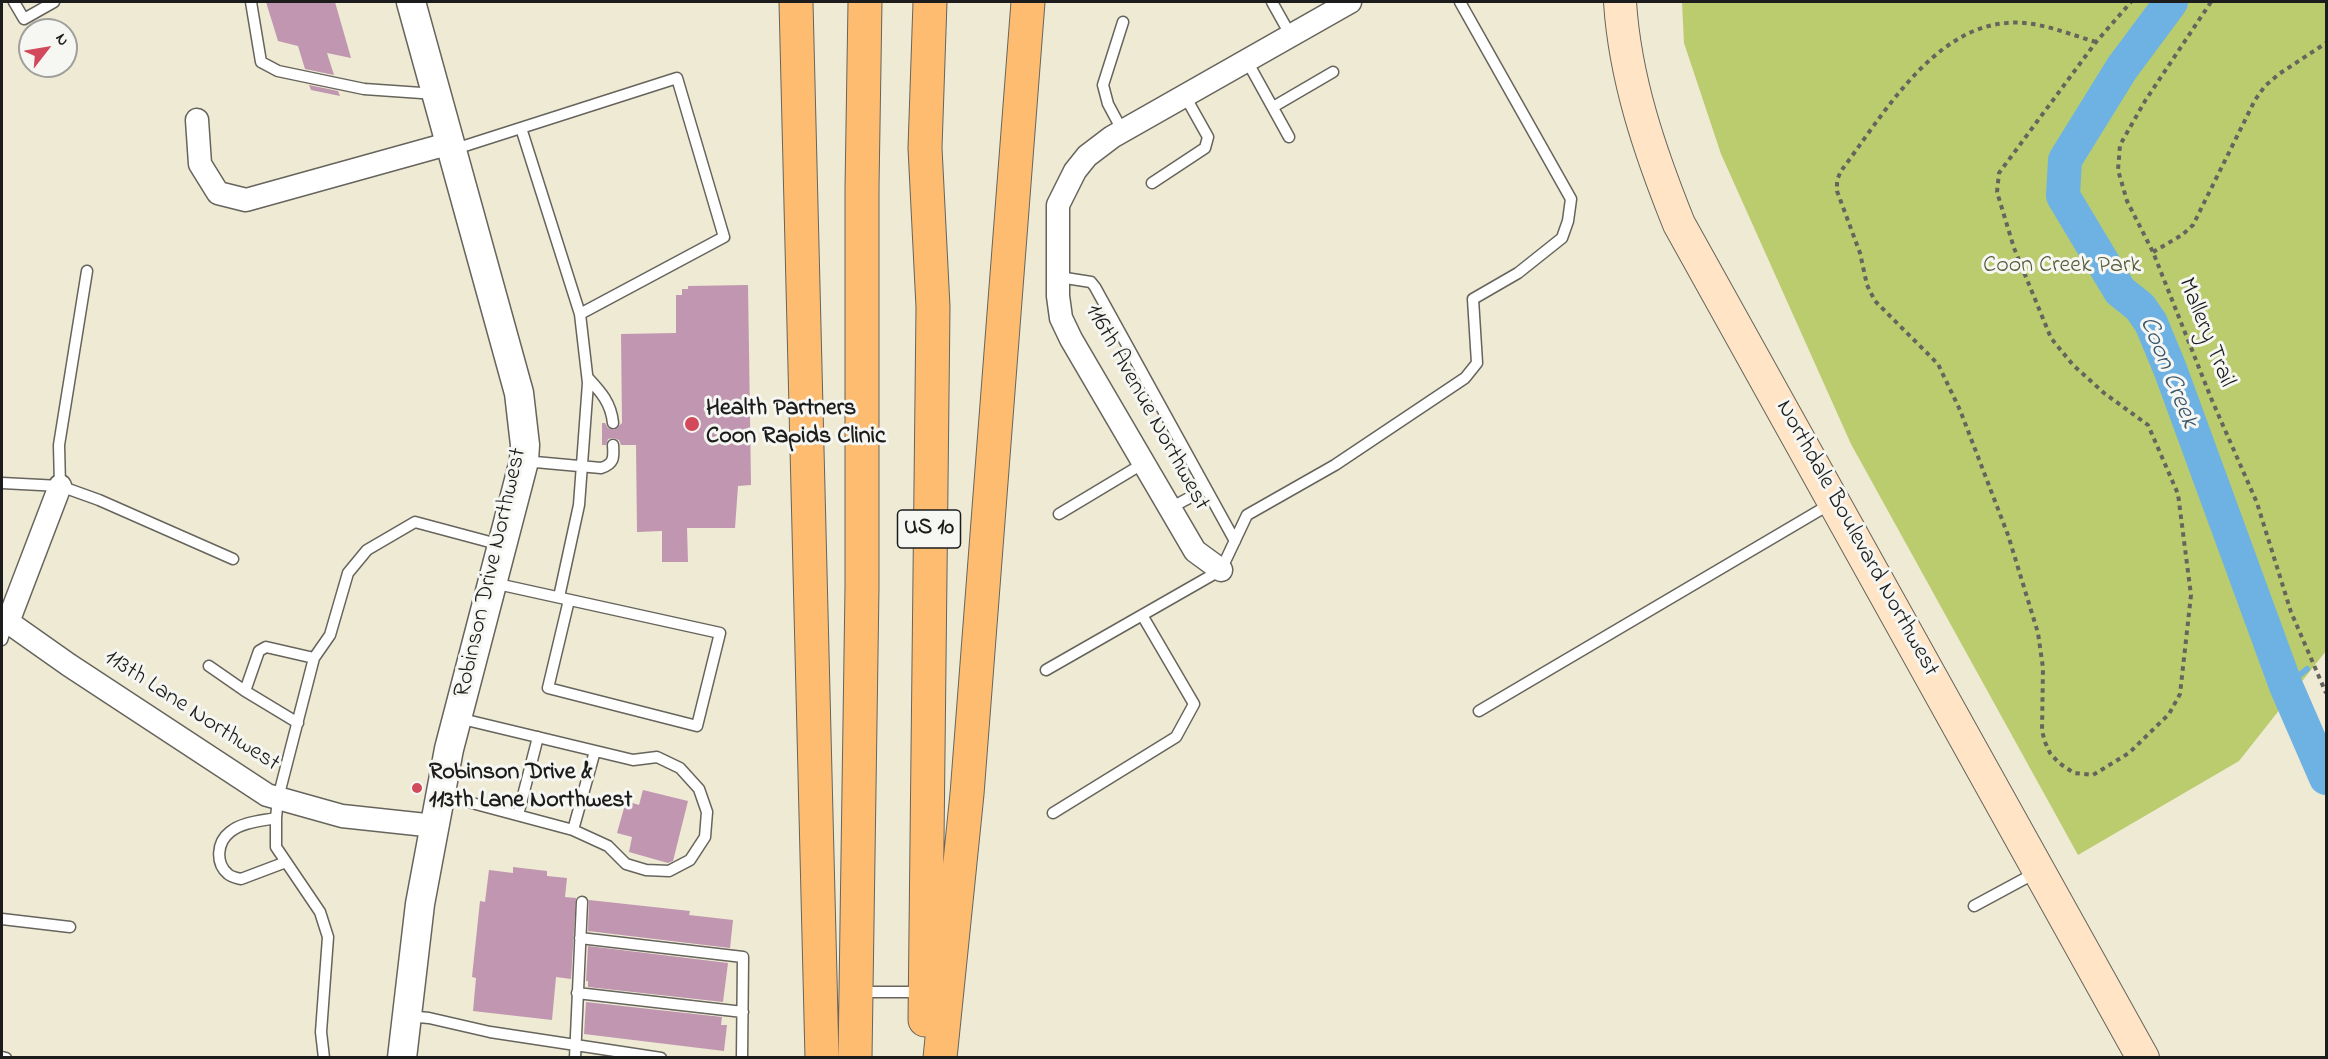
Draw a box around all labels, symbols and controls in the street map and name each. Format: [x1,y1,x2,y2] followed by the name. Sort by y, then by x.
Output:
[18,18,78,78] north arrow
[49,29,75,51] text: N
[1983,253,2141,281] park label: Coon Creek Park
[2170,274,2240,392] street label: Mallery Trail
[1077,300,1215,516] street label: 116th Avenue Northwest
[2130,313,2204,433] water label: Coon Creek
[706,396,886,452] place label: Health Partners Coon Rapids Clinic
[1768,396,1944,682] street label: Northdale Boulevard Northwest
[683,415,701,433] marker: Health Partners Coon Rapids Clinic
[449,446,535,700] street label: Robinson Drive Northwest
[898,510,960,548] road number: US 10
[98,645,284,779] street label: 113th Lane Northwest
[429,760,632,816] place label: Robinson Drive & 113th Lane Northwest
[410,781,424,795] marker: Robinson Drive & 113th Lane Northwest

